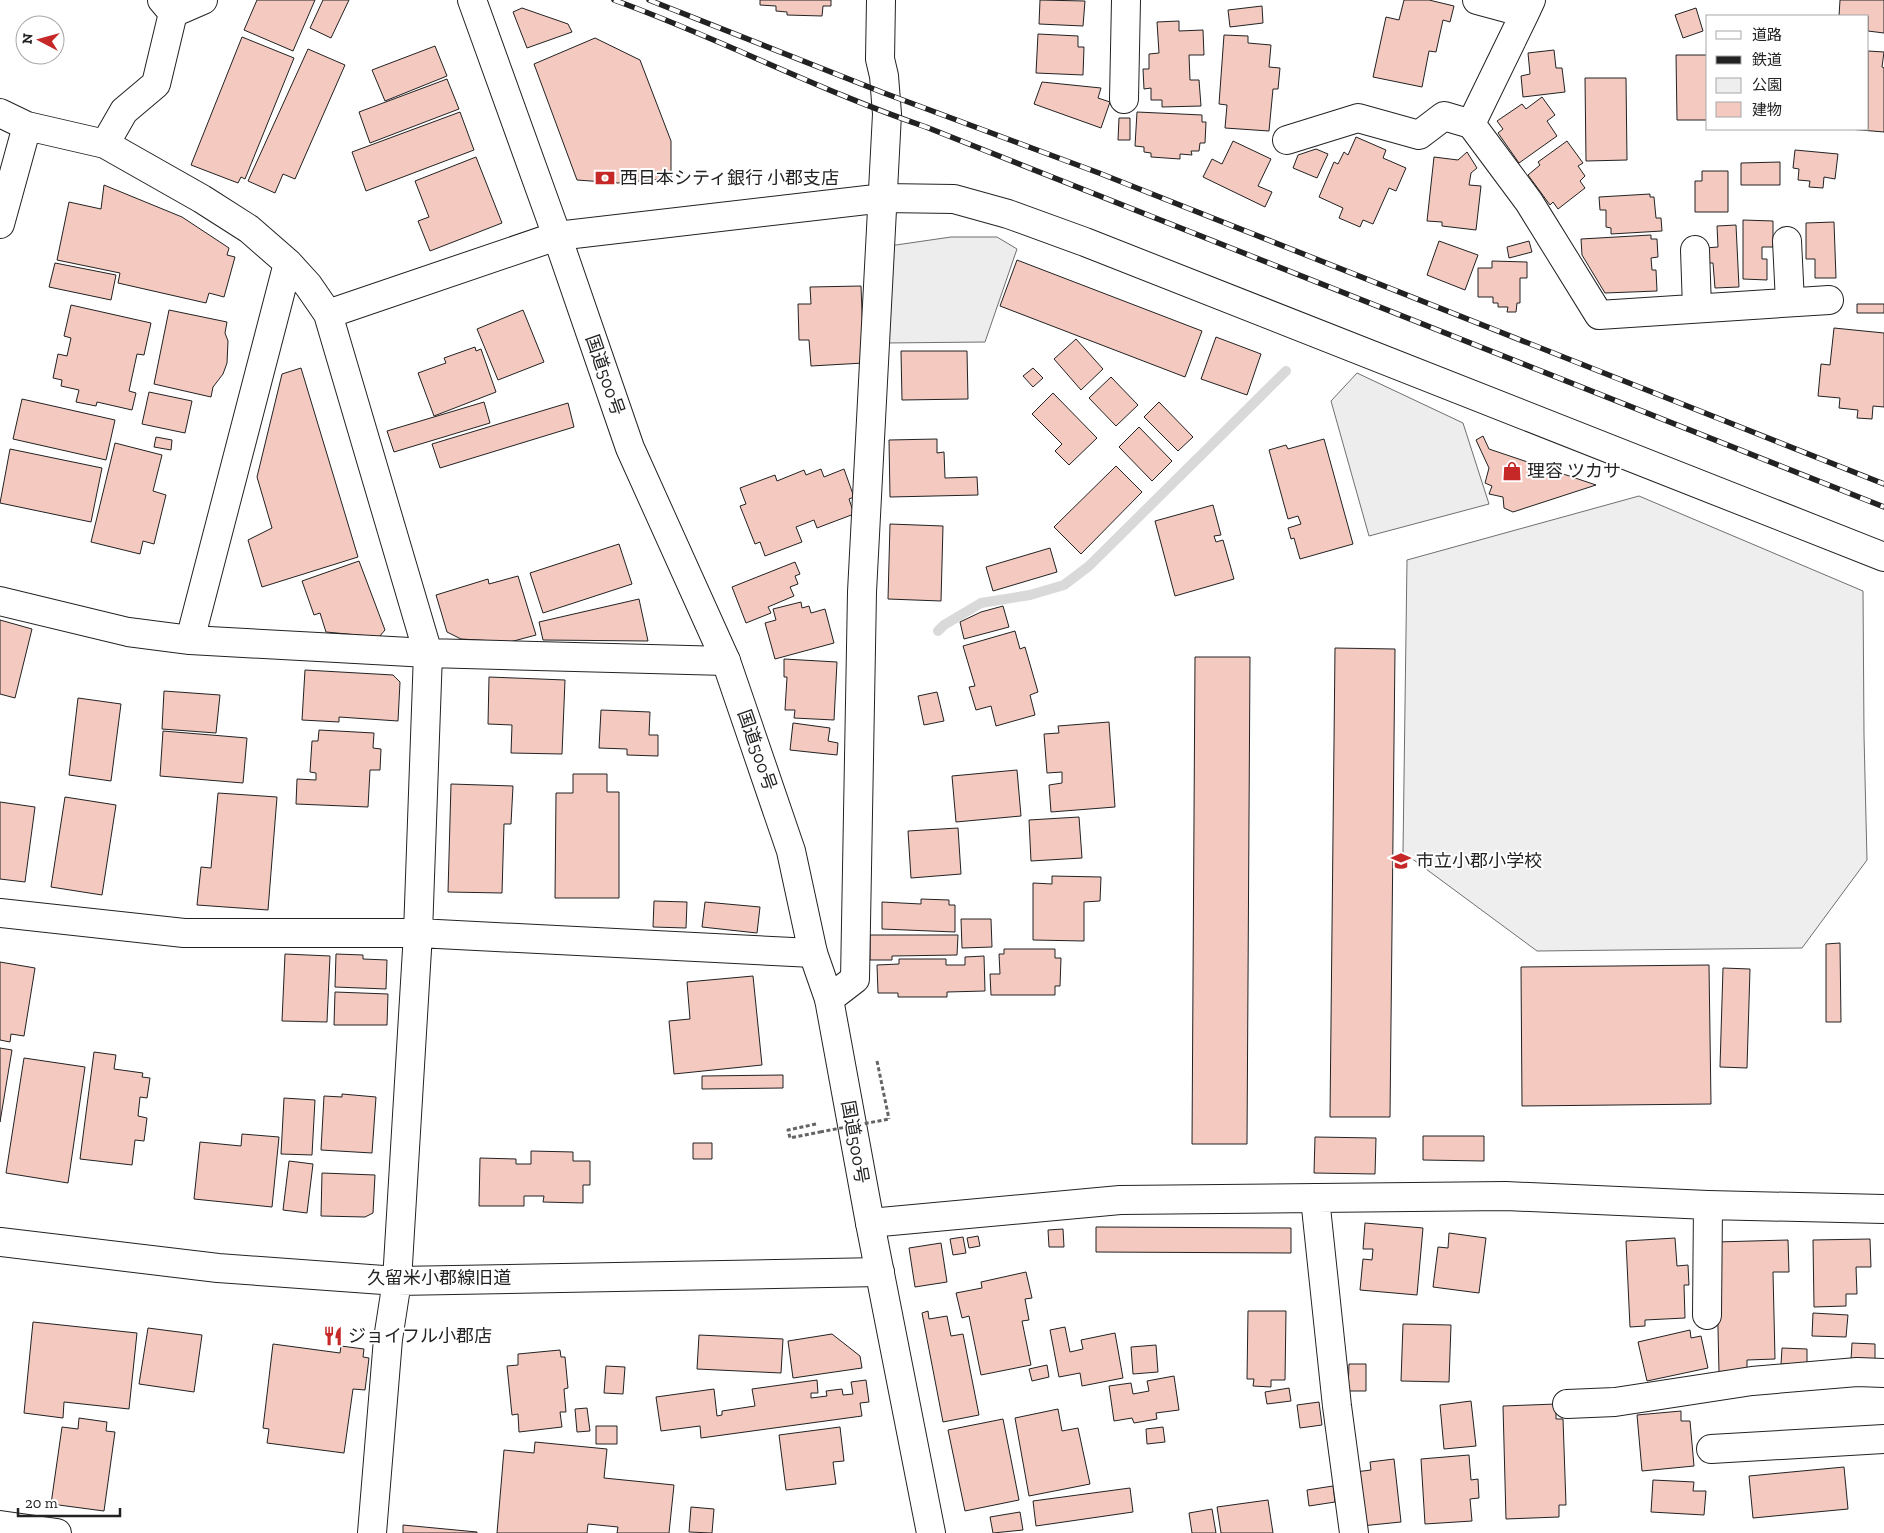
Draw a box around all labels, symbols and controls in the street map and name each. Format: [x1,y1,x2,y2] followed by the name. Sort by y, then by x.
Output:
[15,15,65,65] north arrow
[1706,15,1869,130] legend
[1752,26,1782,44] text: 道路
[19,32,37,45] text: N
[1752,51,1782,69] text: 鉄道
[1752,76,1782,94] text: 公園
[1752,101,1782,119] text: 建物
[594,167,616,189] bank icon: 西日本シティ銀行 小郡支店
[620,167,839,189] place label: 西日本シティ銀行 小郡支店
[581,332,629,418] street label: 国道500号
[1501,460,1523,482] shop icon: 理容 ツカサ
[1527,460,1621,482] place label: 理容 ツカサ
[733,707,781,793] street label: 国道500号
[1390,850,1412,872] school or university icon: 市立小郡小学校
[1416,850,1542,872] place label: 市立小郡小学校
[837,1099,873,1185] street label: 国道500号
[367,1267,511,1289] street label: 久留米小郡線旧道
[322,1325,344,1347] restaurant icon: ジョイフル小郡店
[348,1325,492,1347] place label: ジョイフル小郡店
[18,1486,120,1518] scale bar
[25,1494,58,1512] text: 20 m

